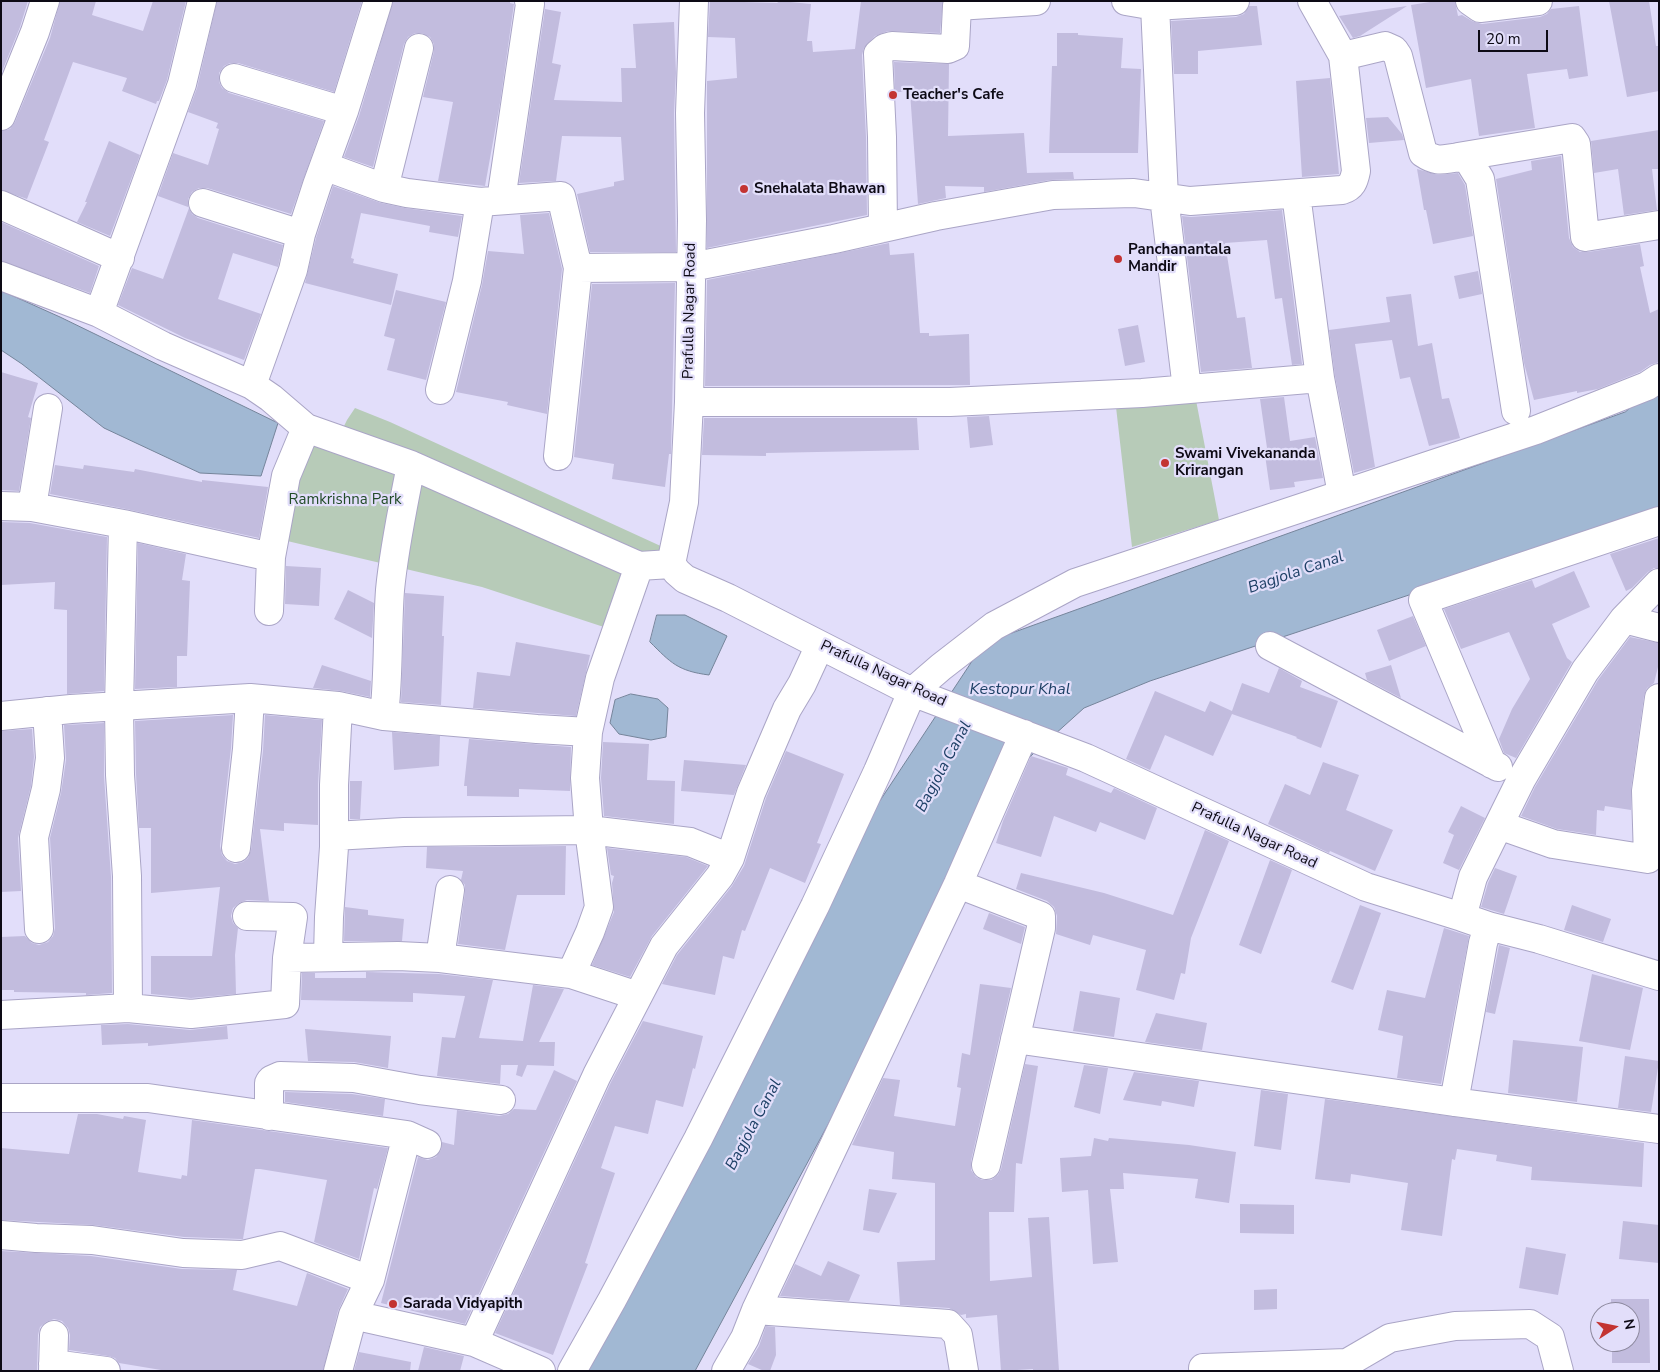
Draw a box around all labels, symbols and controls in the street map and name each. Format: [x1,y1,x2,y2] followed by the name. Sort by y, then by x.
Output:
[1480,20,1550,52] scale bar
[1486,29,1521,49] text: 20 m
[903,86,1004,104] place label: Teacher's Cafe
[887,89,899,101] marker: Teacher's Cafe
[754,180,885,198] place label: Snehalata Bhawan
[738,183,750,195] marker: Snehalata Bhawan
[1128,241,1231,276] place label: Panchanantala Mandir
[680,243,700,379] street label: Prafulla Nagar Road
[1112,253,1124,265] marker: Panchanantala Mandir
[1175,445,1316,480] place label: Swami Vivekananda Krirangan
[1159,457,1171,469] marker: Swami Vivekananda Krirangan
[288,491,402,509] park label: Ramkrishna Park
[1246,548,1346,598] water label: Bagjola Canal
[817,637,949,711] street label: Prafulla Nagar Road
[970,680,1070,700] water label: Kestopur Khal
[912,718,976,816] water label: Bagjola Canal
[1188,799,1320,873] street label: Prafulla Nagar Road
[722,1076,786,1174] water label: Bagjola Canal
[403,1295,523,1313] place label: Sarada Vidyapith
[387,1298,399,1310] marker: Sarada Vidyapith
[1590,1302,1640,1352] north arrow
[1619,1317,1640,1331] text: N

